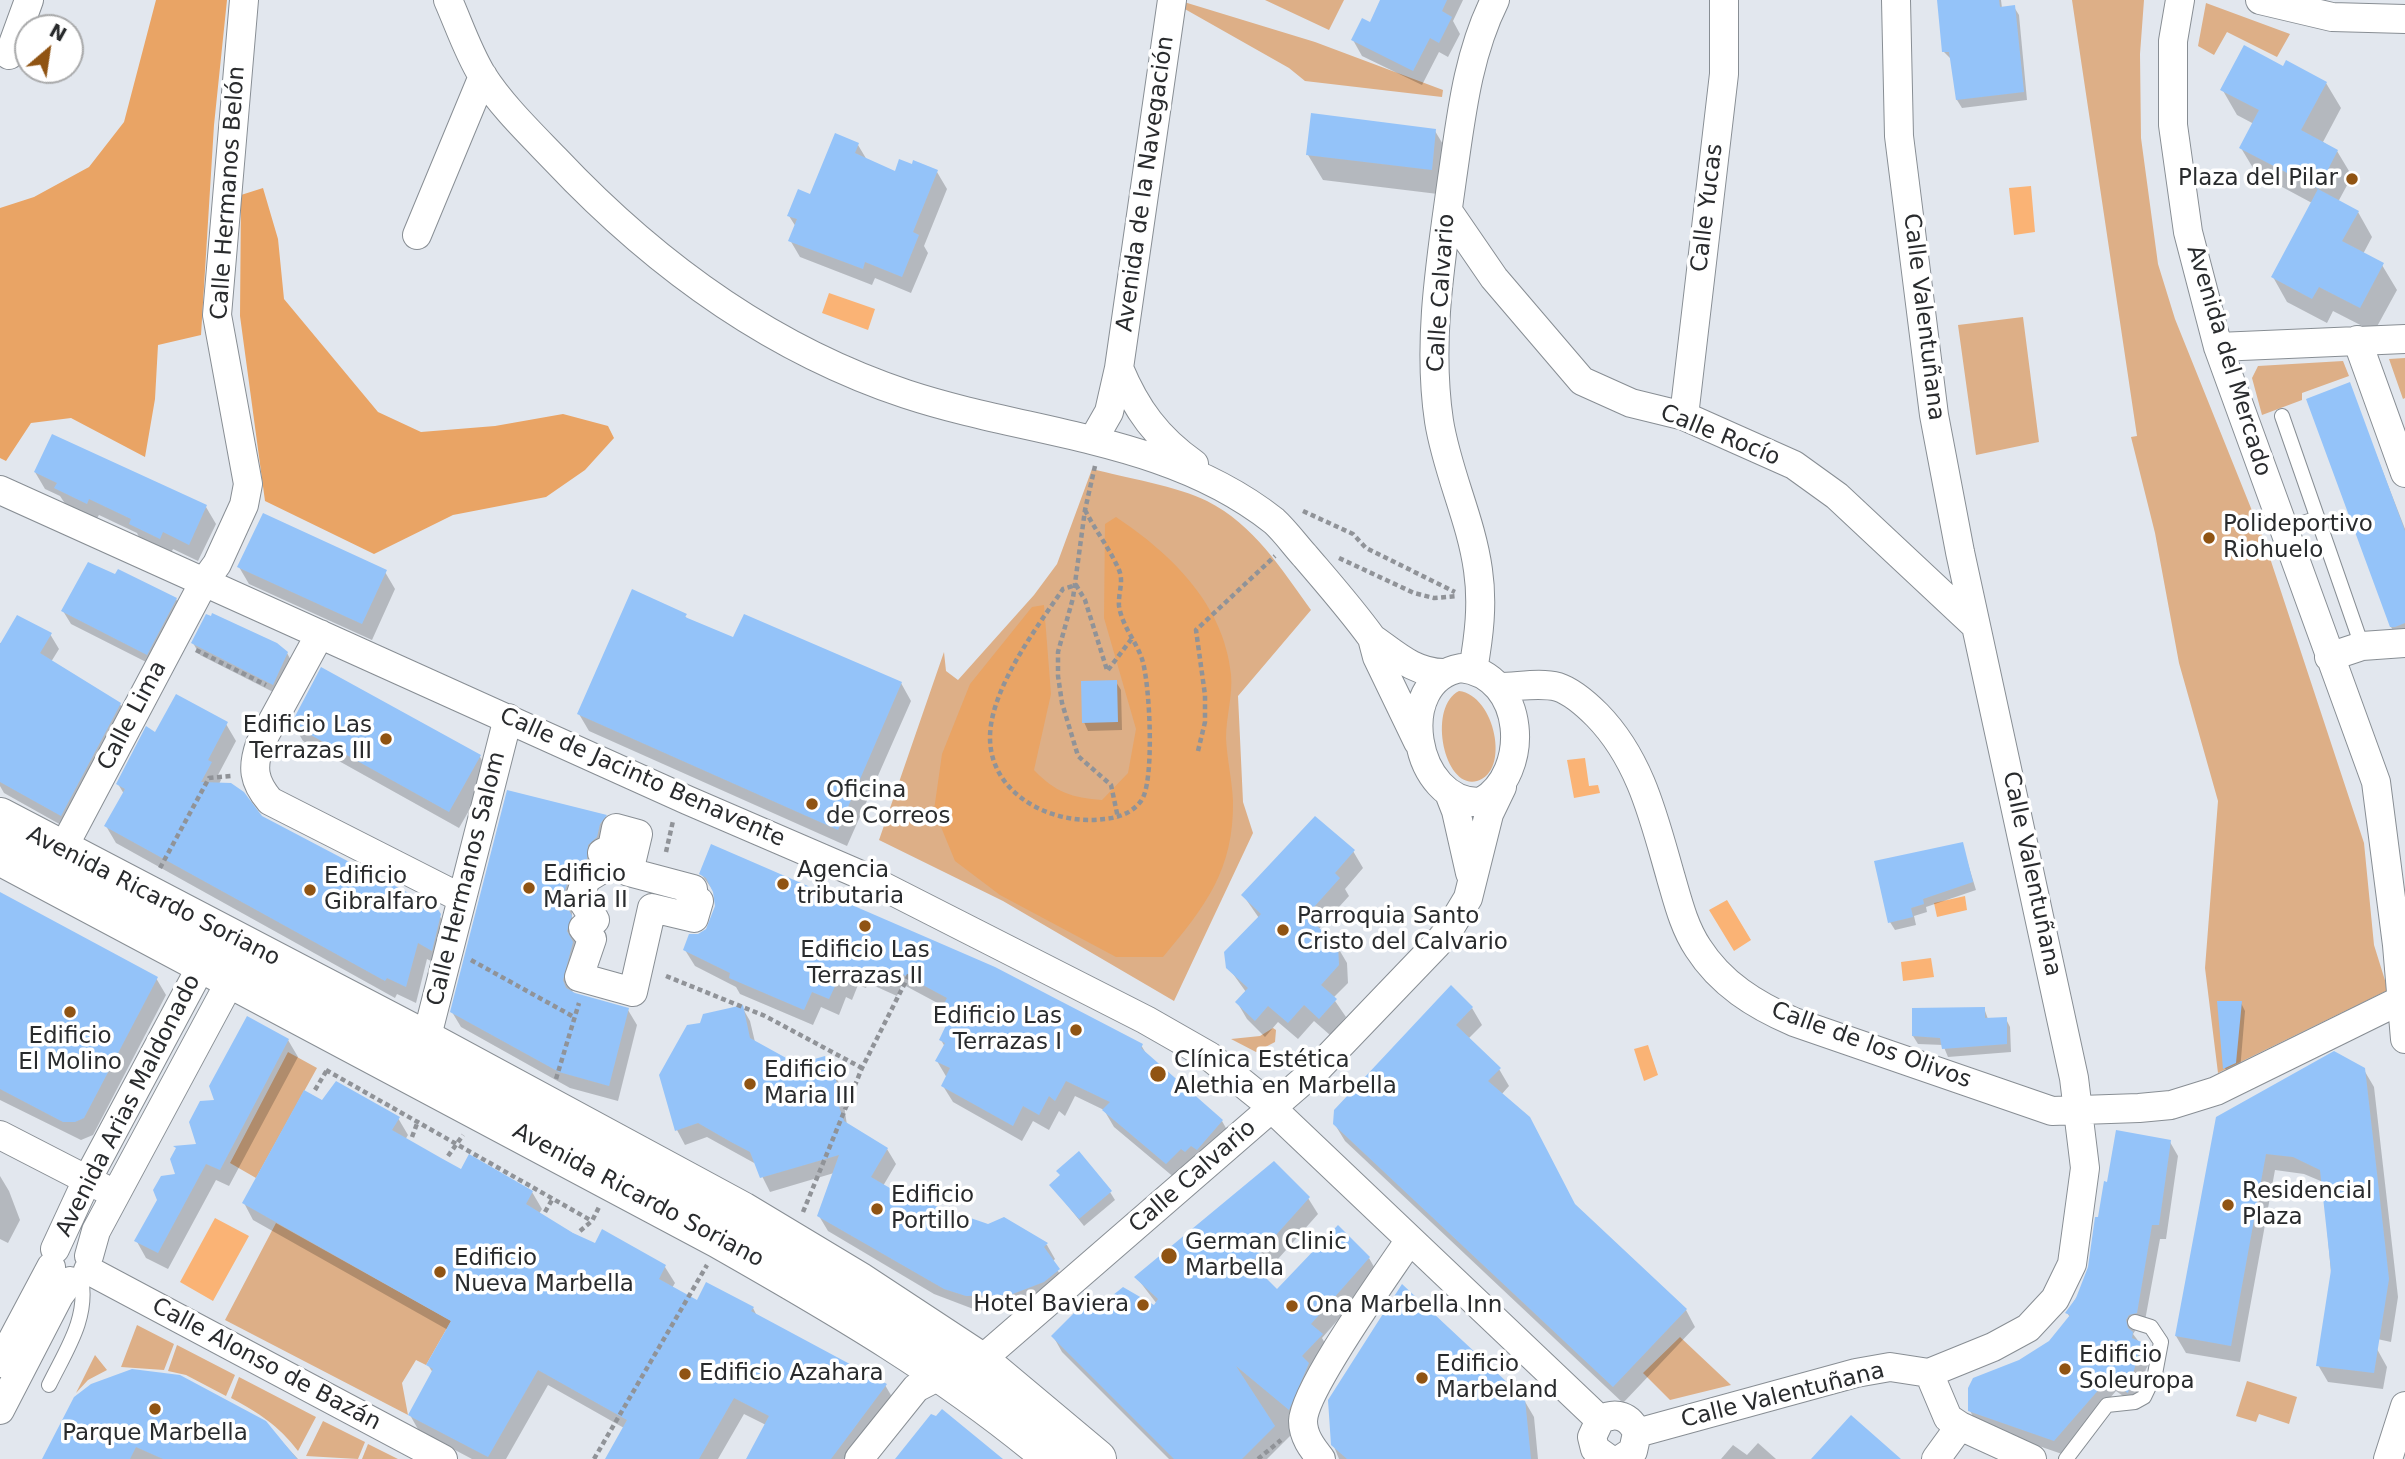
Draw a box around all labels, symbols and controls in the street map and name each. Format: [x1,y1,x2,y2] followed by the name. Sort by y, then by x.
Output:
[14,14,84,84] north arrow
[46,19,71,46] text: N
[1112,34,1180,334] street label: Avenida de la Navegación
[206,65,252,321] street label: Calle Hermanos Belón
[1686,142,1730,274] street label: Calle Yucas
[2178,165,2338,193] place label: Plaza del Pilar
[2344,171,2360,187] marker: Plaza del Pilar
[1897,212,1949,422] street label: Calle Valentuñana
[1423,213,1461,373] street label: Calle Calvario
[2180,242,2276,480] street label: Avenida del Mercado
[1656,400,1784,472] street label: Calle Rocío
[2223,511,2373,565] place label: Polideportivo Riohuelo
[2201,530,2217,546] marker: Polideportivo Riohuelo
[93,657,173,775] street label: Calle Lima
[495,702,789,854] street label: Calle de Jacinto Benavente
[243,712,372,766] place label: Edificio Las Terrazas III
[378,731,394,747] marker: Edificio Las Terrazas III
[422,749,512,1009] street label: Calle Hermanos Salom
[1996,769,2066,979] street label: Calle Valentuñana
[826,777,950,831] place label: Oficina de Correos
[804,796,820,812] marker: Oficina de Correos
[22,821,284,973] street label: Avenida Ricardo Soriano
[797,857,904,911] place label: Agencia tributaria
[543,861,628,915] place label: Edificio Maria II
[324,863,438,917] place label: Edificio Gibralfaro
[775,876,791,892] marker: Agencia tributaria
[521,880,537,896] marker: Edificio Maria II
[302,882,318,898] marker: Edificio Gibralfaro
[1297,903,1508,957] place label: Parroquia Santo Cristo del Calvario
[857,918,873,934] marker: Edificio Las Terrazas II
[1275,922,1291,938] marker: Parroquia Santo Cristo del Calvario
[800,937,930,991] place label: Edificio Las Terrazas II
[51,970,207,1242] street label: Avenida Arias Maldonado
[1767,997,1975,1095] street label: Calle de los Olivos
[933,1003,1062,1057] place label: Edificio Las Terrazas I
[62,1004,78,1020] marker: Edificio El Molino
[1068,1022,1084,1038] marker: Edificio Las Terrazas I
[18,1023,122,1077] place label: Edificio El Molino
[1174,1047,1397,1101] place label: Clínica Estética Alethia en Marbella
[764,1057,856,1111] place label: Edificio Maria III
[1148,1064,1168,1084] marker: Clínica Estética Alethia en Marbella
[742,1076,758,1092] marker: Edificio Maria III
[1124,1115,1262,1239] street label: Calle Calvario
[508,1118,768,1274] street label: Avenida Ricardo Soriano
[2242,1178,2372,1232] place label: Residencial Plaza
[891,1182,974,1236] place label: Edificio Portillo
[2220,1197,2236,1213] marker: Residencial Plaza
[869,1201,885,1217] marker: Edificio Portillo
[1185,1229,1347,1283] place label: German Clinic Marbella
[454,1245,634,1299] place label: Edificio Nueva Marbella
[1159,1246,1179,1266] marker: German Clinic Marbella
[432,1264,448,1280] marker: Edificio Nueva Marbella
[973,1291,1129,1319] place label: Hotel Baviera
[1306,1292,1502,1320] place label: Ona Marbella Inn
[147,1293,385,1437] street label: Calle Alonso de Bazán
[1135,1297,1151,1313] marker: Hotel Baviera
[1284,1298,1300,1314] marker: Ona Marbella Inn
[2079,1342,2195,1396] place label: Edificio Soleuropa
[1436,1351,1558,1405] place label: Edificio Marbeland
[1679,1357,1887,1435] street label: Calle Valentuñana
[699,1360,884,1388] place label: Edificio Azahara
[2057,1361,2073,1377] marker: Edificio Soleuropa
[677,1366,693,1382] marker: Edificio Azahara
[1414,1370,1430,1386] marker: Edificio Marbeland
[147,1401,163,1417] marker: Parque Marbella
[62,1420,248,1448] place label: Parque Marbella

